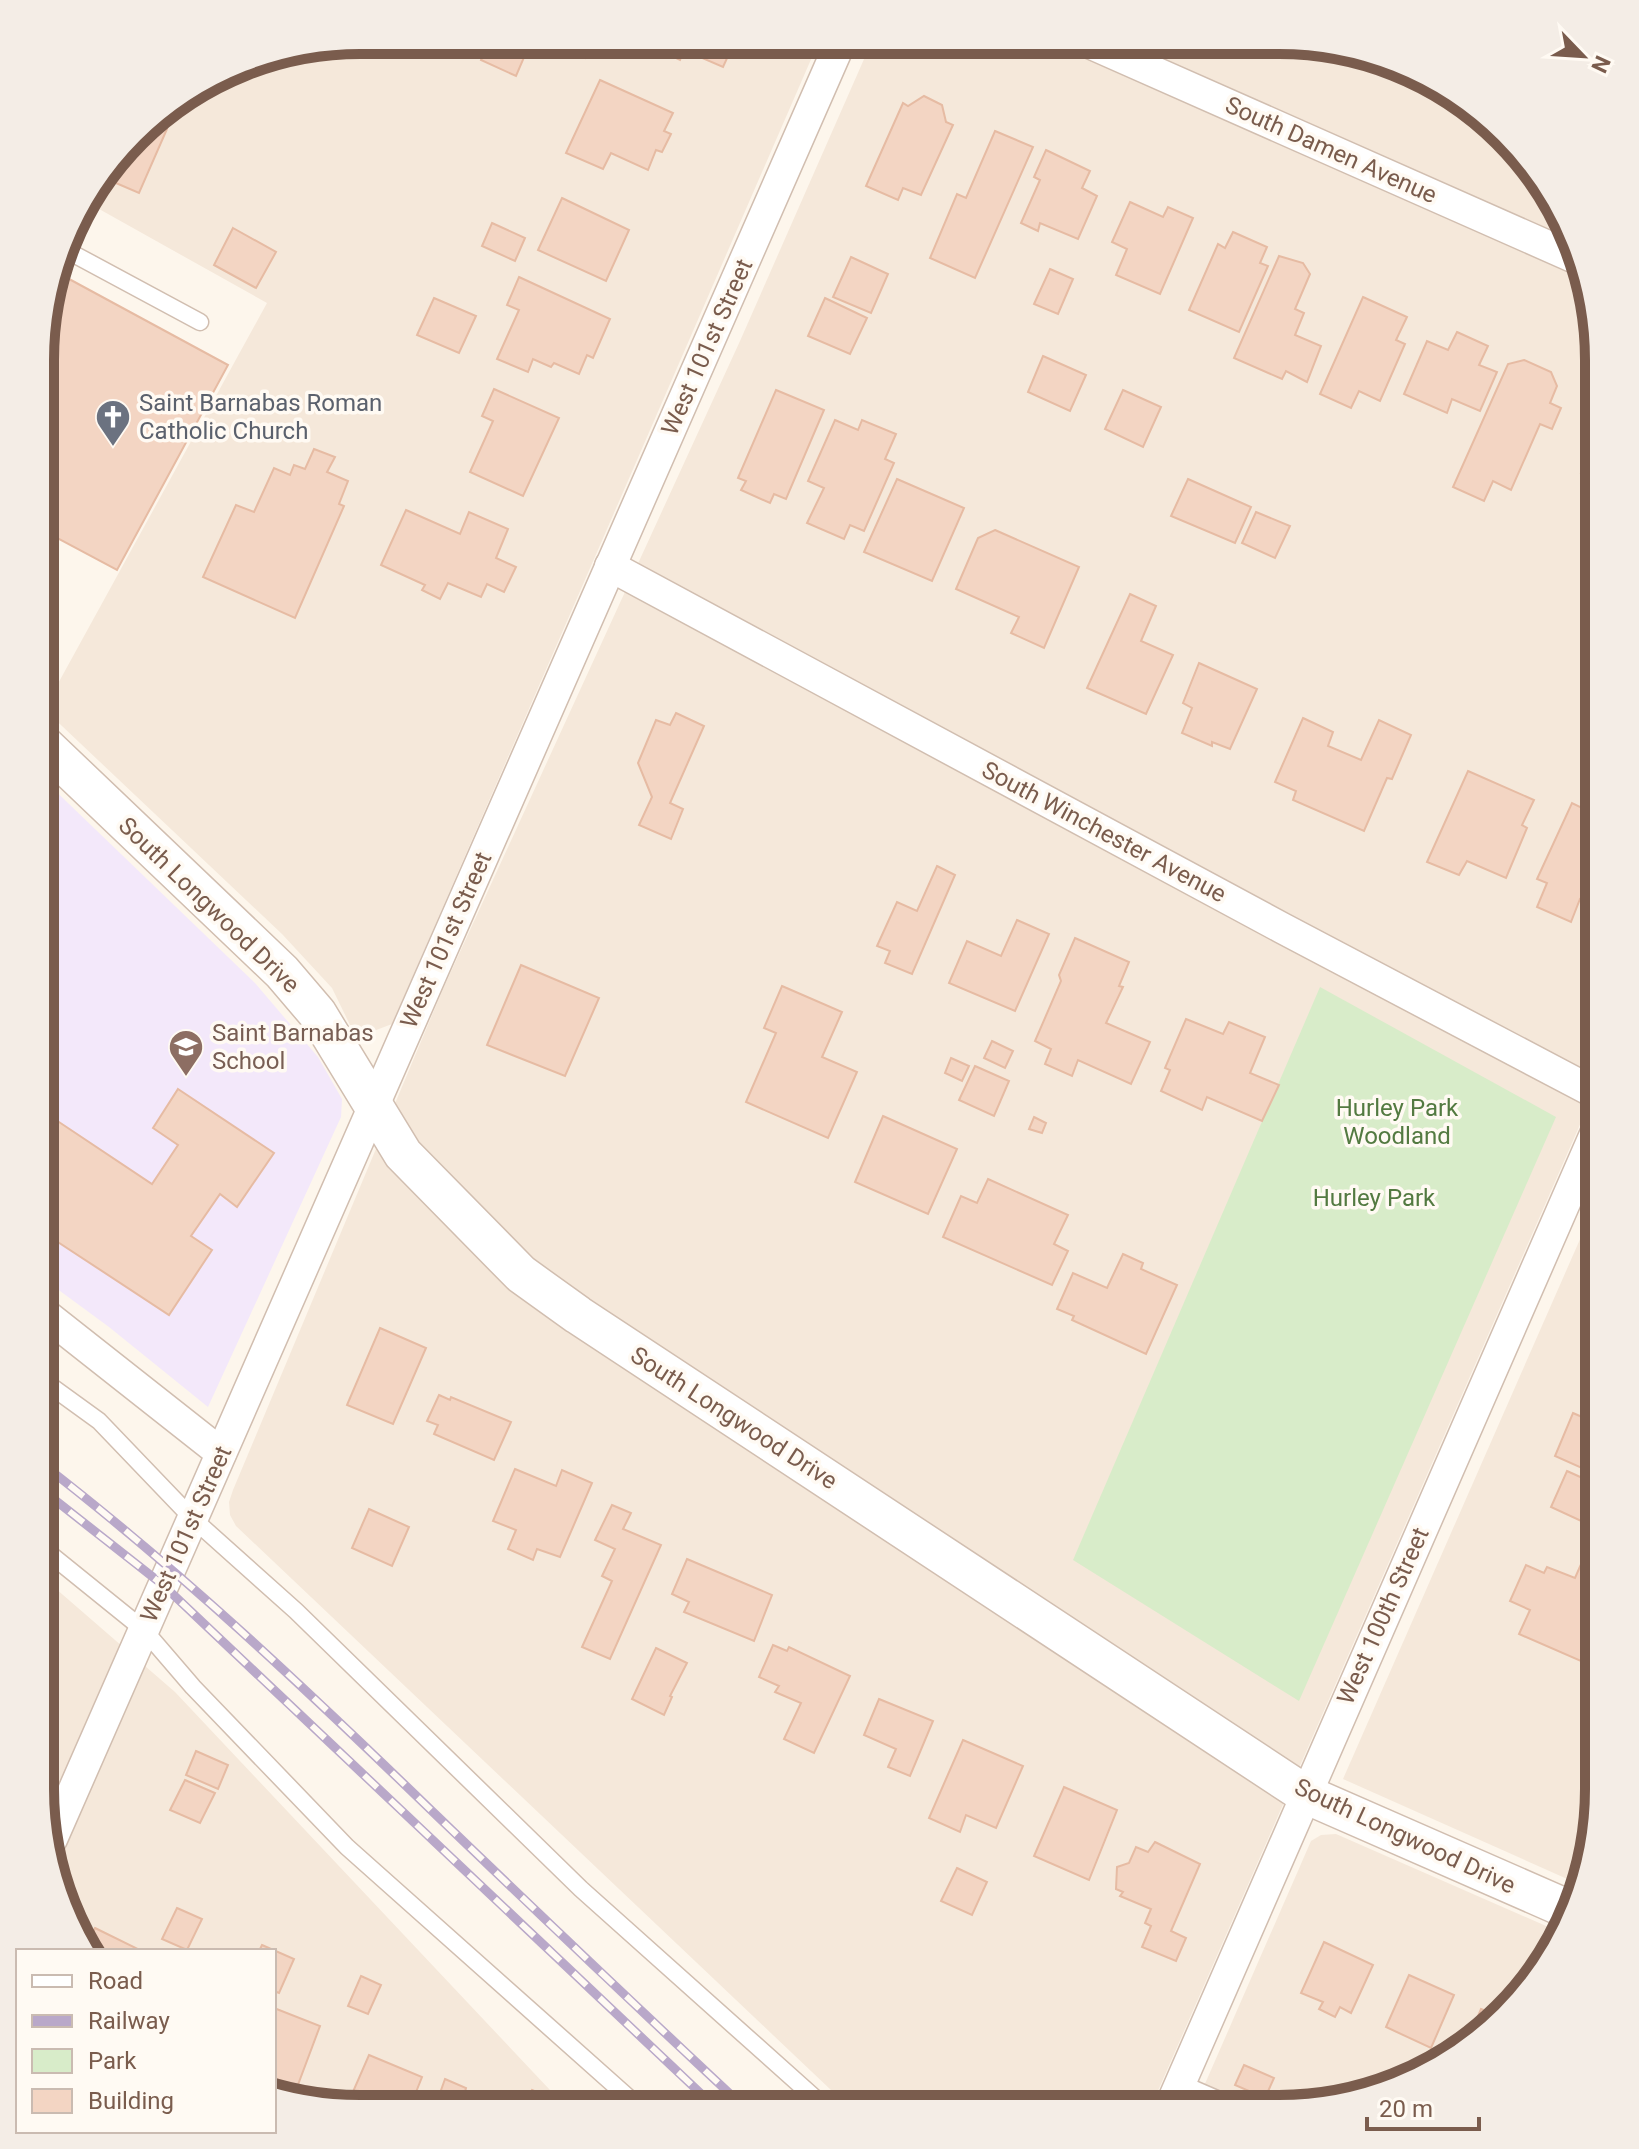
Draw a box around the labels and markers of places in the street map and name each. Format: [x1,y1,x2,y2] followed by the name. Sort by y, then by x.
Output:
[139,389,382,445] place label: Saint Barnabas Roman Catholic Church
[94,398,132,448] church icon: Saint Barnabas Roman Catholic Church
[212,1019,374,1075] place label: Saint Barnabas School
[167,1028,205,1078] school or university icon: Saint Barnabas School

